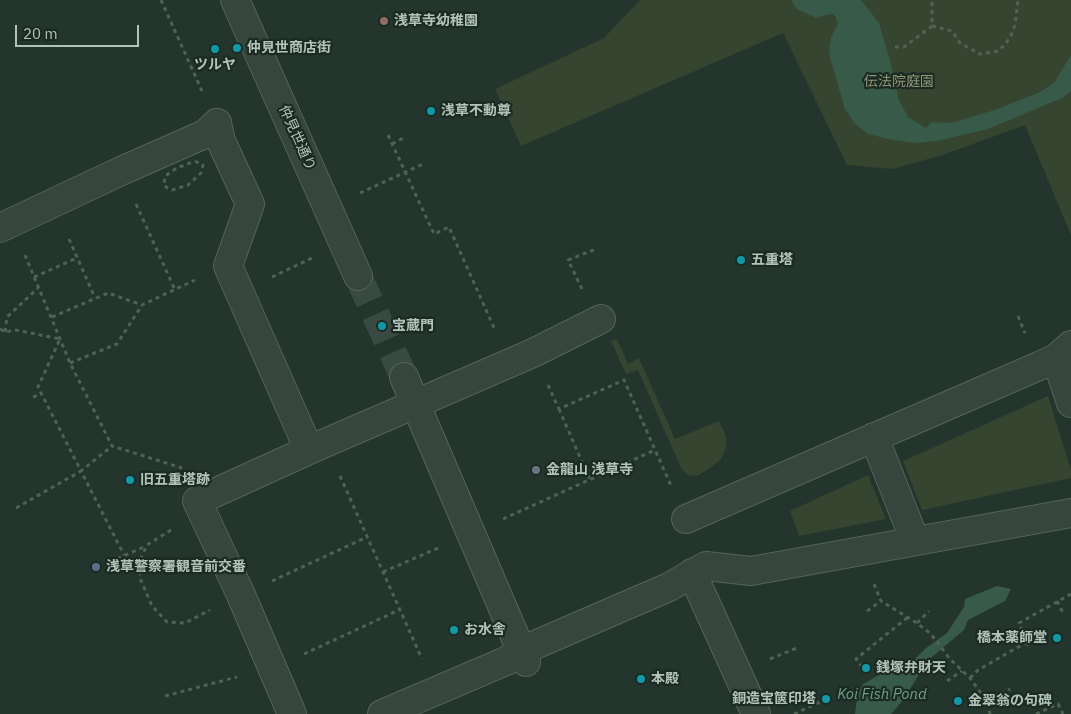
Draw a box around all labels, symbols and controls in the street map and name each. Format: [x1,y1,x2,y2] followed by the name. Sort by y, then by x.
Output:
[394,13,478,29] place label: 浅草寺幼稚園
[18,15,141,47] scale bar
[378,15,390,27] marker: 浅草寺幼稚園
[23,24,58,43] text: 20 m
[247,40,331,56] place label: 仲見世商店街
[231,42,243,54] marker: 仲見世商店街
[209,43,221,55] marker: ツルヤ
[194,57,236,73] place label: ツルヤ
[864,74,934,90] park label: 伝法院庭園
[275,103,319,173] street label: 仲見世通り
[441,103,511,119] place label: 浅草不動尊
[425,105,437,117] marker: 浅草不動尊
[751,252,793,268] place label: 五重塔
[735,254,747,266] marker: 五重塔
[392,318,434,334] place label: 宝蔵門
[376,320,388,332] marker: 宝蔵門
[546,462,633,478] place label: 金龍山 浅草寺
[530,464,542,476] marker: 金龍山 浅草寺
[140,472,210,488] place label: 旧五重塔跡
[124,474,136,486] marker: 旧五重塔跡
[106,559,246,575] place label: 浅草警察署観音前交番
[90,561,102,573] marker: 浅草警察署観音前交番
[464,622,506,638] place label: お水舎
[448,624,460,636] marker: お水舎
[977,630,1047,646] place label: 橋本薬師堂
[1051,632,1063,644] marker: 橋本薬師堂
[876,660,946,676] place label: 銭塚弁財天
[860,662,872,674] marker: 銭塚弁財天
[651,671,679,687] place label: 本殿
[635,673,647,685] marker: 本殿
[837,686,927,704] water label: Koi Fish Pond
[732,691,816,707] place label: 銅造宝篋印塔
[820,693,832,705] marker: 銅造宝篋印塔
[968,693,1052,709] place label: 金翠翁の句碑
[952,695,964,707] marker: 金翠翁の句碑

